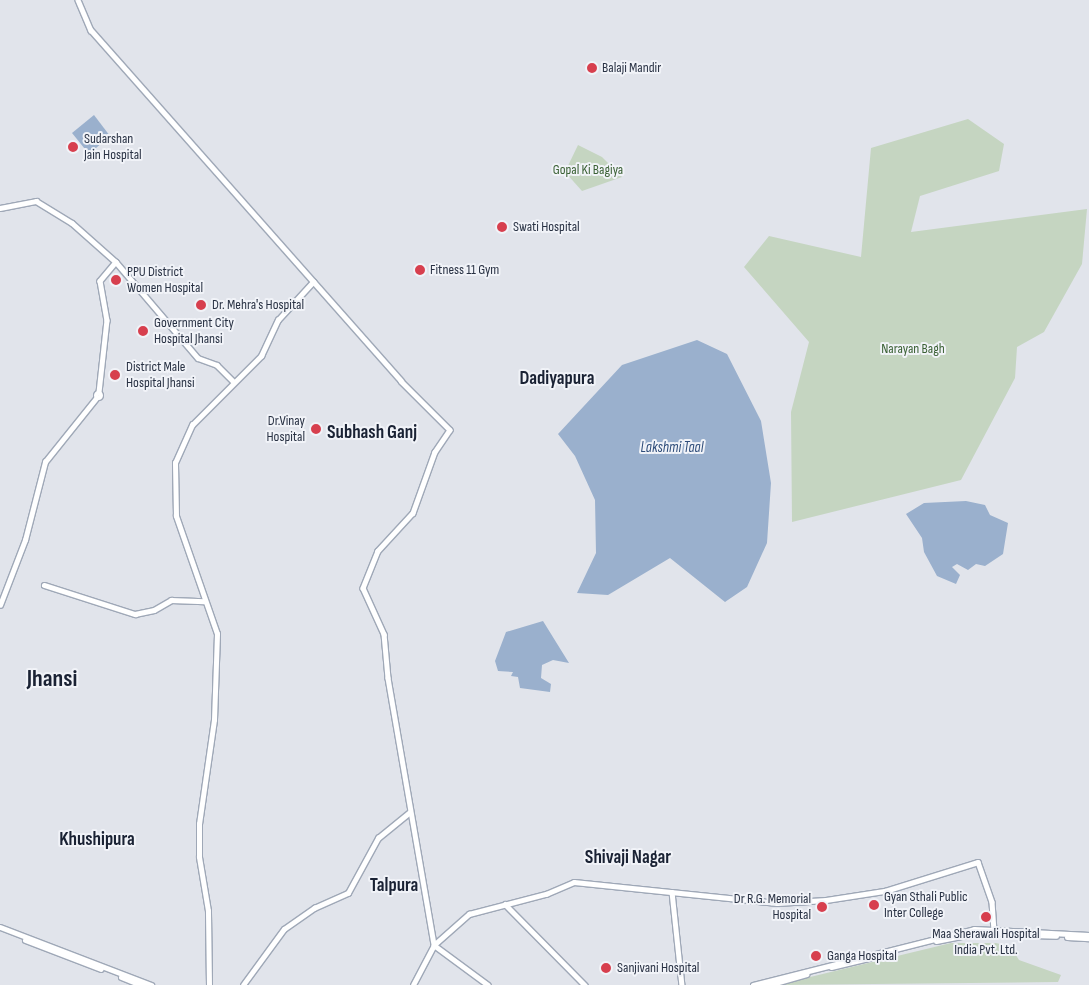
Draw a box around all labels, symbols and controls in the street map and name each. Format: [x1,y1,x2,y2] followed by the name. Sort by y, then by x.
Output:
[602,60,661,76] place label: Balaji Mandir
[586,62,598,74] marker: Balaji Mandir
[84,131,142,164] place label: Sudarshan Jain Hospital
[66,140,80,154] marker: Sudarshan Jain Hospital
[553,162,623,178] park label: Gopal Ki Bagiya
[513,219,580,235] place label: Swati Hospital
[495,220,509,234] marker: Swati Hospital
[430,262,499,278] place label: Fitness 11 Gym
[127,264,203,296] place label: PPU District Women Hospital
[414,264,426,276] marker: Fitness 11 Gym
[109,273,123,287] marker: PPU District Women Hospital
[212,297,304,313] place label: Dr. Mehra's Hospital
[194,298,208,312] marker: Dr. Mehra's Hospital
[154,315,234,348] place label: Government City Hospital Jhansi
[136,324,150,338] marker: Government City Hospital Jhansi
[881,341,945,357] park label: Narayan Bagh
[126,359,195,392] place label: District Male Hospital Jhansi
[108,368,122,382] marker: District Male Hospital Jhansi
[519,368,595,390] district label: Dadiyapura
[266,413,305,446] place label: Dr.Vinay Hospital
[309,422,323,436] marker: Dr.Vinay Hospital
[327,422,417,444] district label: Subhash Ganj
[641,439,703,457] water label: Lakshmi Taal
[27,665,77,693] district label: Jhansi
[59,829,135,851] district label: Khushipura
[585,847,671,869] district label: Shivaji Nagar
[370,875,418,897] district label: Talpura
[884,889,968,922] place label: Gyan Sthali Public Inter College
[734,891,811,924] place label: Dr R.G. Memorial Hospital
[868,899,880,911] marker: Gyan Sthali Public Inter College
[815,900,829,914] marker: Dr R.G. Memorial Hospital
[979,910,993,924] marker: Maa Sherawali Hospital India Pvt. Ltd.
[932,926,1040,959] place label: Maa Sherawali Hospital India Pvt. Ltd.
[827,948,897,964] place label: Ganga Hospital
[809,949,823,963] marker: Ganga Hospital
[617,960,699,976] place label: Sanjivani Hospital
[599,961,613,975] marker: Sanjivani Hospital

